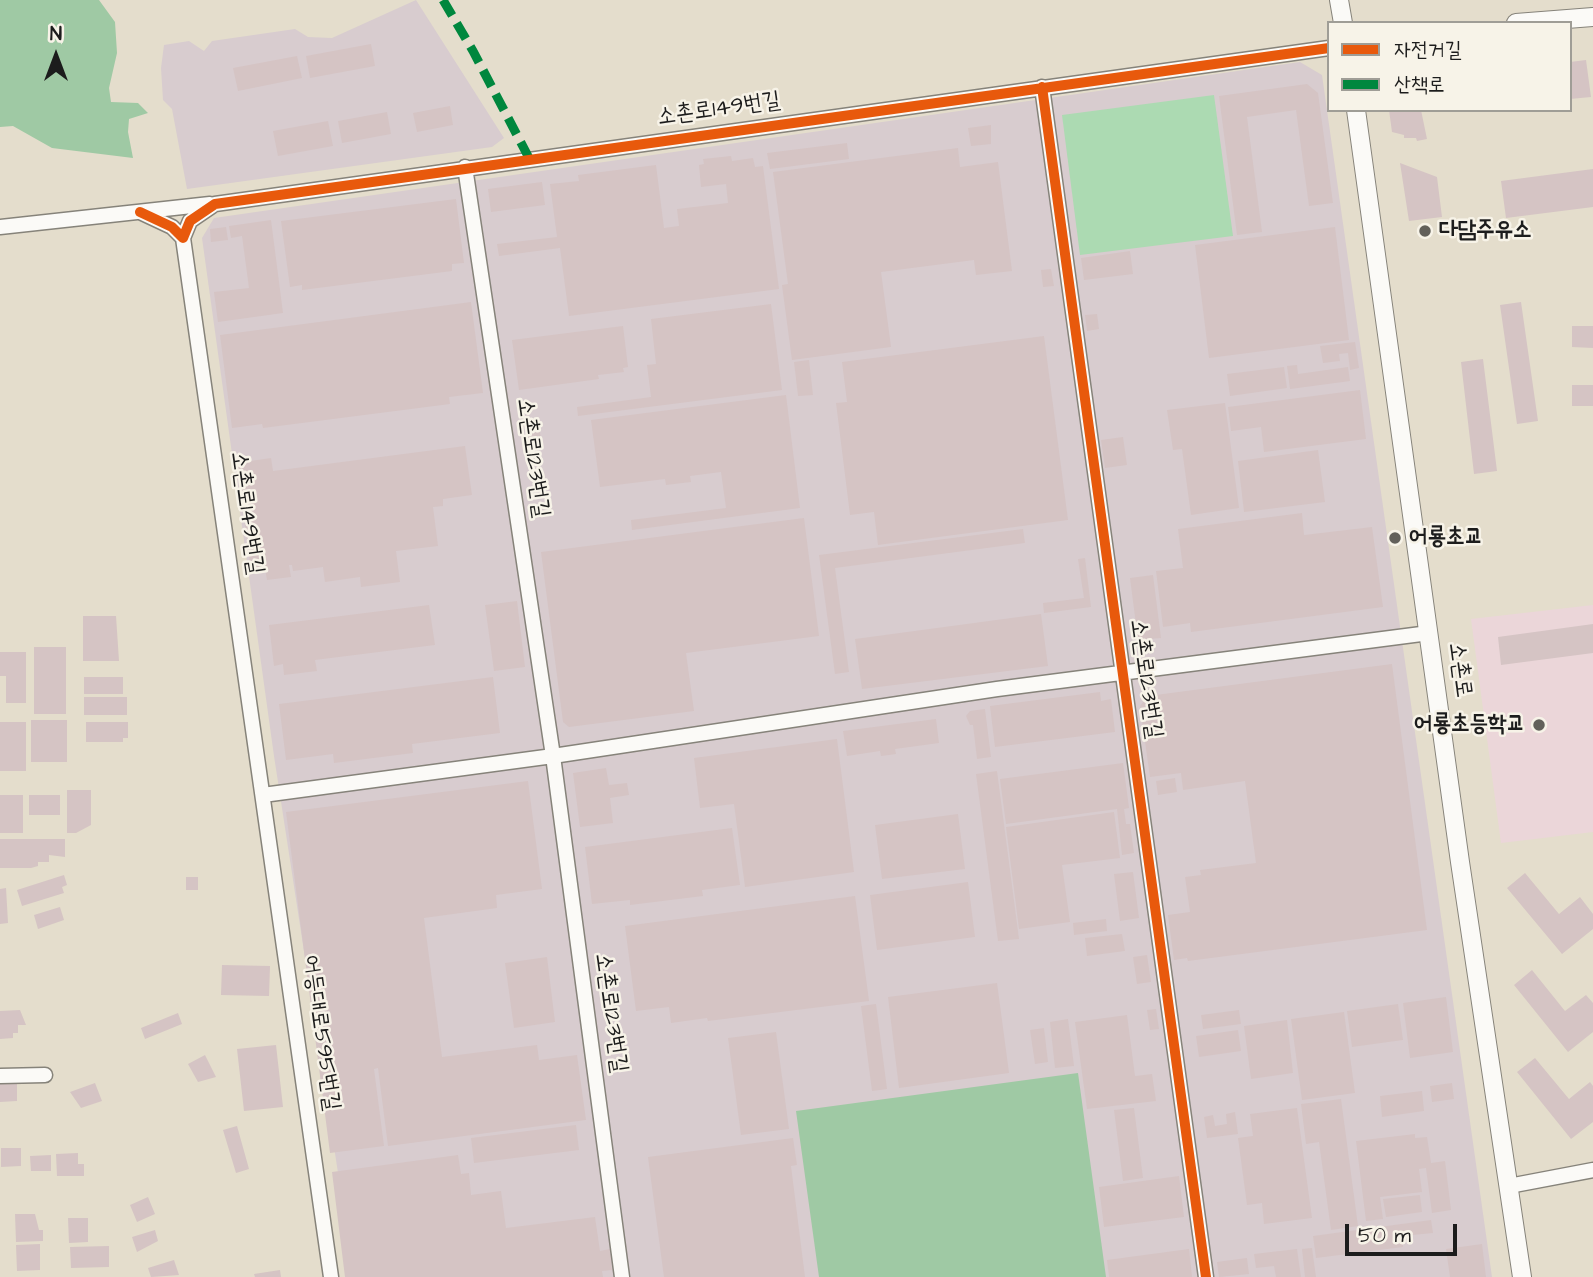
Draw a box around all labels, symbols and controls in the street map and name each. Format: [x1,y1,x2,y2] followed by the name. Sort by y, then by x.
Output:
[21,21,91,91] north arrow
[50,21,62,48] text: N
[1327,21,1572,112] legend
[1394,35,1462,64] text: 자전거길
[1394,70,1445,99] text: 산책로
[656,88,782,132] street label: 소촌로149번길
[1439,217,1532,245] place label: 다담주유소
[1417,223,1433,239] marker: 다담주유소
[510,396,554,520] street label: 소촌로123번길
[224,450,268,576] street label: 소촌로149번길
[1409,524,1483,552] place label: 어룡초교
[1387,530,1403,546] marker: 어룡초교
[1123,617,1167,741] street label: 소촌로123번길
[1441,641,1477,699] street label: 소촌로
[1414,711,1525,739] place label: 어룡초등학교
[1531,717,1547,733] marker: 어룡초등학교
[588,951,632,1075] street label: 소촌로123번길
[295,953,345,1113] street label: 어등대로595번길
[1348,1210,1460,1254] scale bar
[1358,1221,1411,1250] text: 50 m

